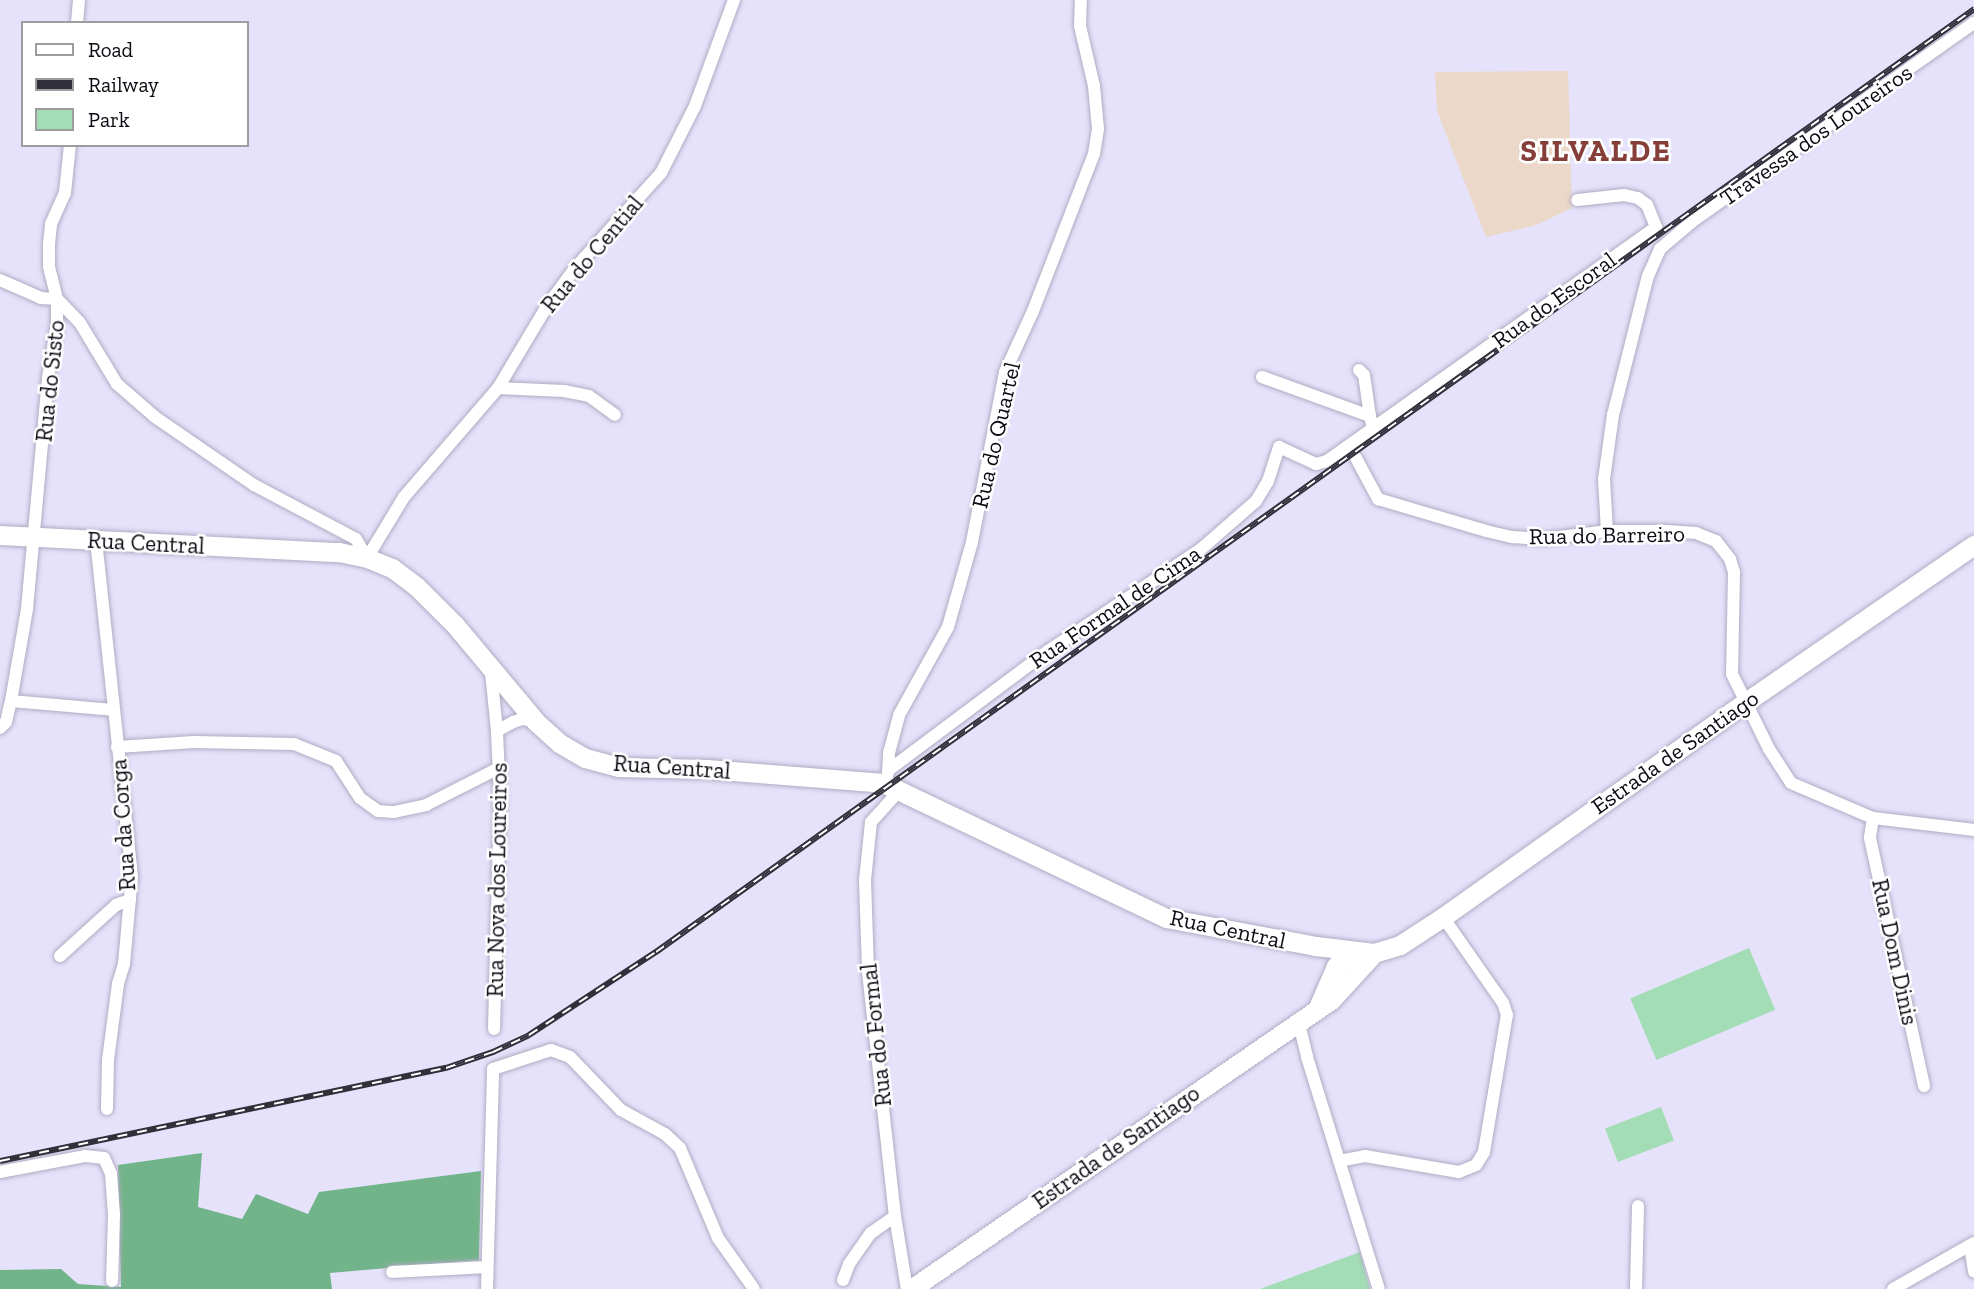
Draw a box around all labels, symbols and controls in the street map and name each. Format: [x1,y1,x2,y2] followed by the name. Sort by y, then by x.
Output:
[21,21,248,147] legend
[88,37,133,62] text: Road
[1715,58,1917,212] street label: Travessa dos Loureiros
[88,72,159,97] text: Railway
[88,107,130,132] text: Park
[1521,133,1671,169] district label: SILVALDE
[535,190,649,318] street label: Rua do Cential
[1487,246,1621,354] street label: Rua do Escoral
[30,319,70,443] street label: Rua do Sisto
[966,359,1026,511] street label: Rua do Quartel
[1529,520,1685,550] street label: Rua do Barreiro
[87,526,205,560] street label: Rua Central
[1024,540,1206,674] street label: Rua Formal de Cima
[1586,684,1764,820] street label: Estrada de Santiago
[612,749,732,785] street label: Rua Central
[105,758,141,892] street label: Rua da Corga
[481,762,513,998] street label: Rua Nova dos Loureiros
[1866,876,1924,1028] street label: Rua Dom Dinis
[1168,903,1288,955] street label: Rua Central
[855,962,897,1108] street label: Rua do Formal
[1027,1079,1205,1215] street label: Estrada de Santiago

